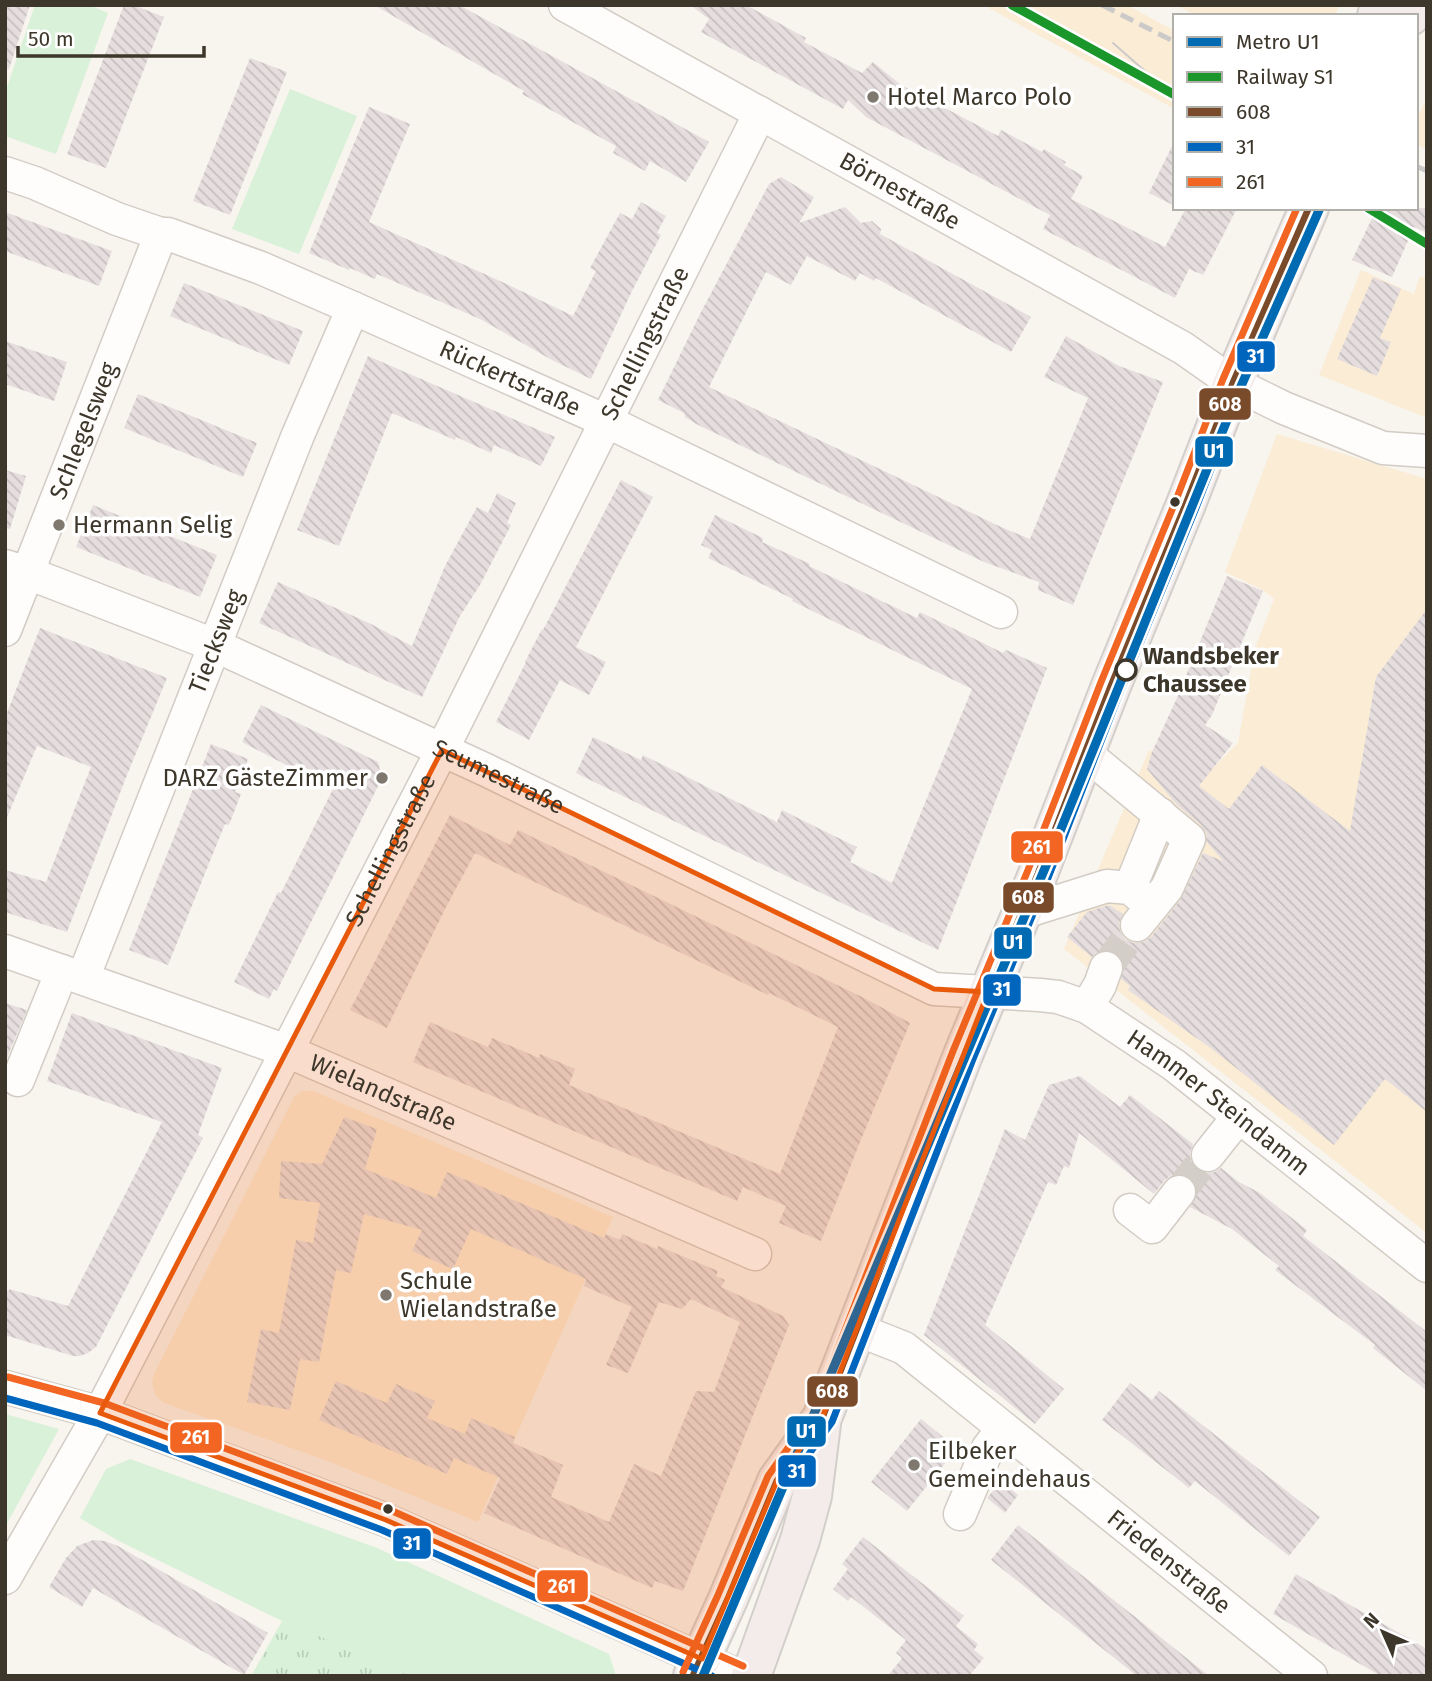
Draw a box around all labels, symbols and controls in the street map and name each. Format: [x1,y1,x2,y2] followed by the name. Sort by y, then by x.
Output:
[18,14,203,58] scale bar
[1173,14,1418,210] legend
[28,26,74,52] text: 50 m
[1236,29,1320,55] text: Metro U1
[1236,64,1334,90] text: Railway S1
[887,83,1072,111] place label: Hotel Marco Polo
[865,89,881,105] marker: Hotel Marco Polo
[1236,99,1270,125] text: 608
[1236,134,1255,160] text: 31
[835,146,965,236] street label: Börnestraße
[1236,169,1266,195] text: 261
[595,262,695,425] street label: Schellingstraße
[435,334,585,422] street label: Rückertstraße
[1236,340,1276,373] line badge: 31
[1246,345,1265,368] text: 31
[44,358,123,503] street label: Schlegelsweg
[1198,387,1252,421] line badge: 608
[1209,393,1241,416] text: 608
[1194,435,1234,468] line badge: U1
[1203,440,1225,463] text: U1
[1168,495,1182,509] unlabelled marker
[73,511,233,539] place label: Hermann Selig
[51,517,67,533] marker: Hermann Selig
[183,585,250,698] street label: Tiecksweg
[1143,642,1279,698] place label: Wandsbeker Chaussee
[1115,659,1137,681] marker: Wandsbeker Chaussee
[428,733,569,820] street label: Seumestraße
[162,764,369,792] place label: DARZ GästeZimmer
[340,769,442,931] street label: Schellingstraße
[374,770,390,786] marker: DARZ GästeZimmer
[1010,830,1064,864] line badge: 261
[1023,836,1051,859] text: 261
[1002,881,1055,914] line badge: 608
[1012,886,1044,909] text: 608
[993,926,1033,960] line badge: U1
[1002,931,1024,954] text: U1
[982,973,1022,1007] line badge: 31
[992,978,1011,1001] text: 31
[1122,1024,1315,1181] street label: Hammer Steindamm
[306,1049,461,1137] street label: Wielandstraße
[400,1267,557,1323] place label: Schule Wielandstraße
[378,1287,394,1303] marker: Schule Wielandstraße
[806,1375,859,1408] line badge: 608
[816,1380,848,1403] text: 608
[786,1415,827,1448] line badge: U1
[795,1420,817,1443] text: U1
[169,1421,223,1454] line badge: 261
[182,1426,210,1449] text: 261
[928,1437,1090,1493] place label: Eilbeker Gemeindehaus
[777,1454,817,1488] line badge: 31
[906,1457,922,1473] marker: Eilbeker Gemeindehaus
[787,1460,806,1483] text: 31
[381,1502,395,1516] unlabelled marker
[1102,1504,1236,1620] street label: Friedenstraße
[392,1527,432,1560] line badge: 31
[402,1532,421,1555] text: 31
[536,1569,589,1603] line badge: 261
[548,1575,576,1598] text: 261
[1348,1597,1418,1667] north arrow
[1359,1608,1384,1633] text: N

